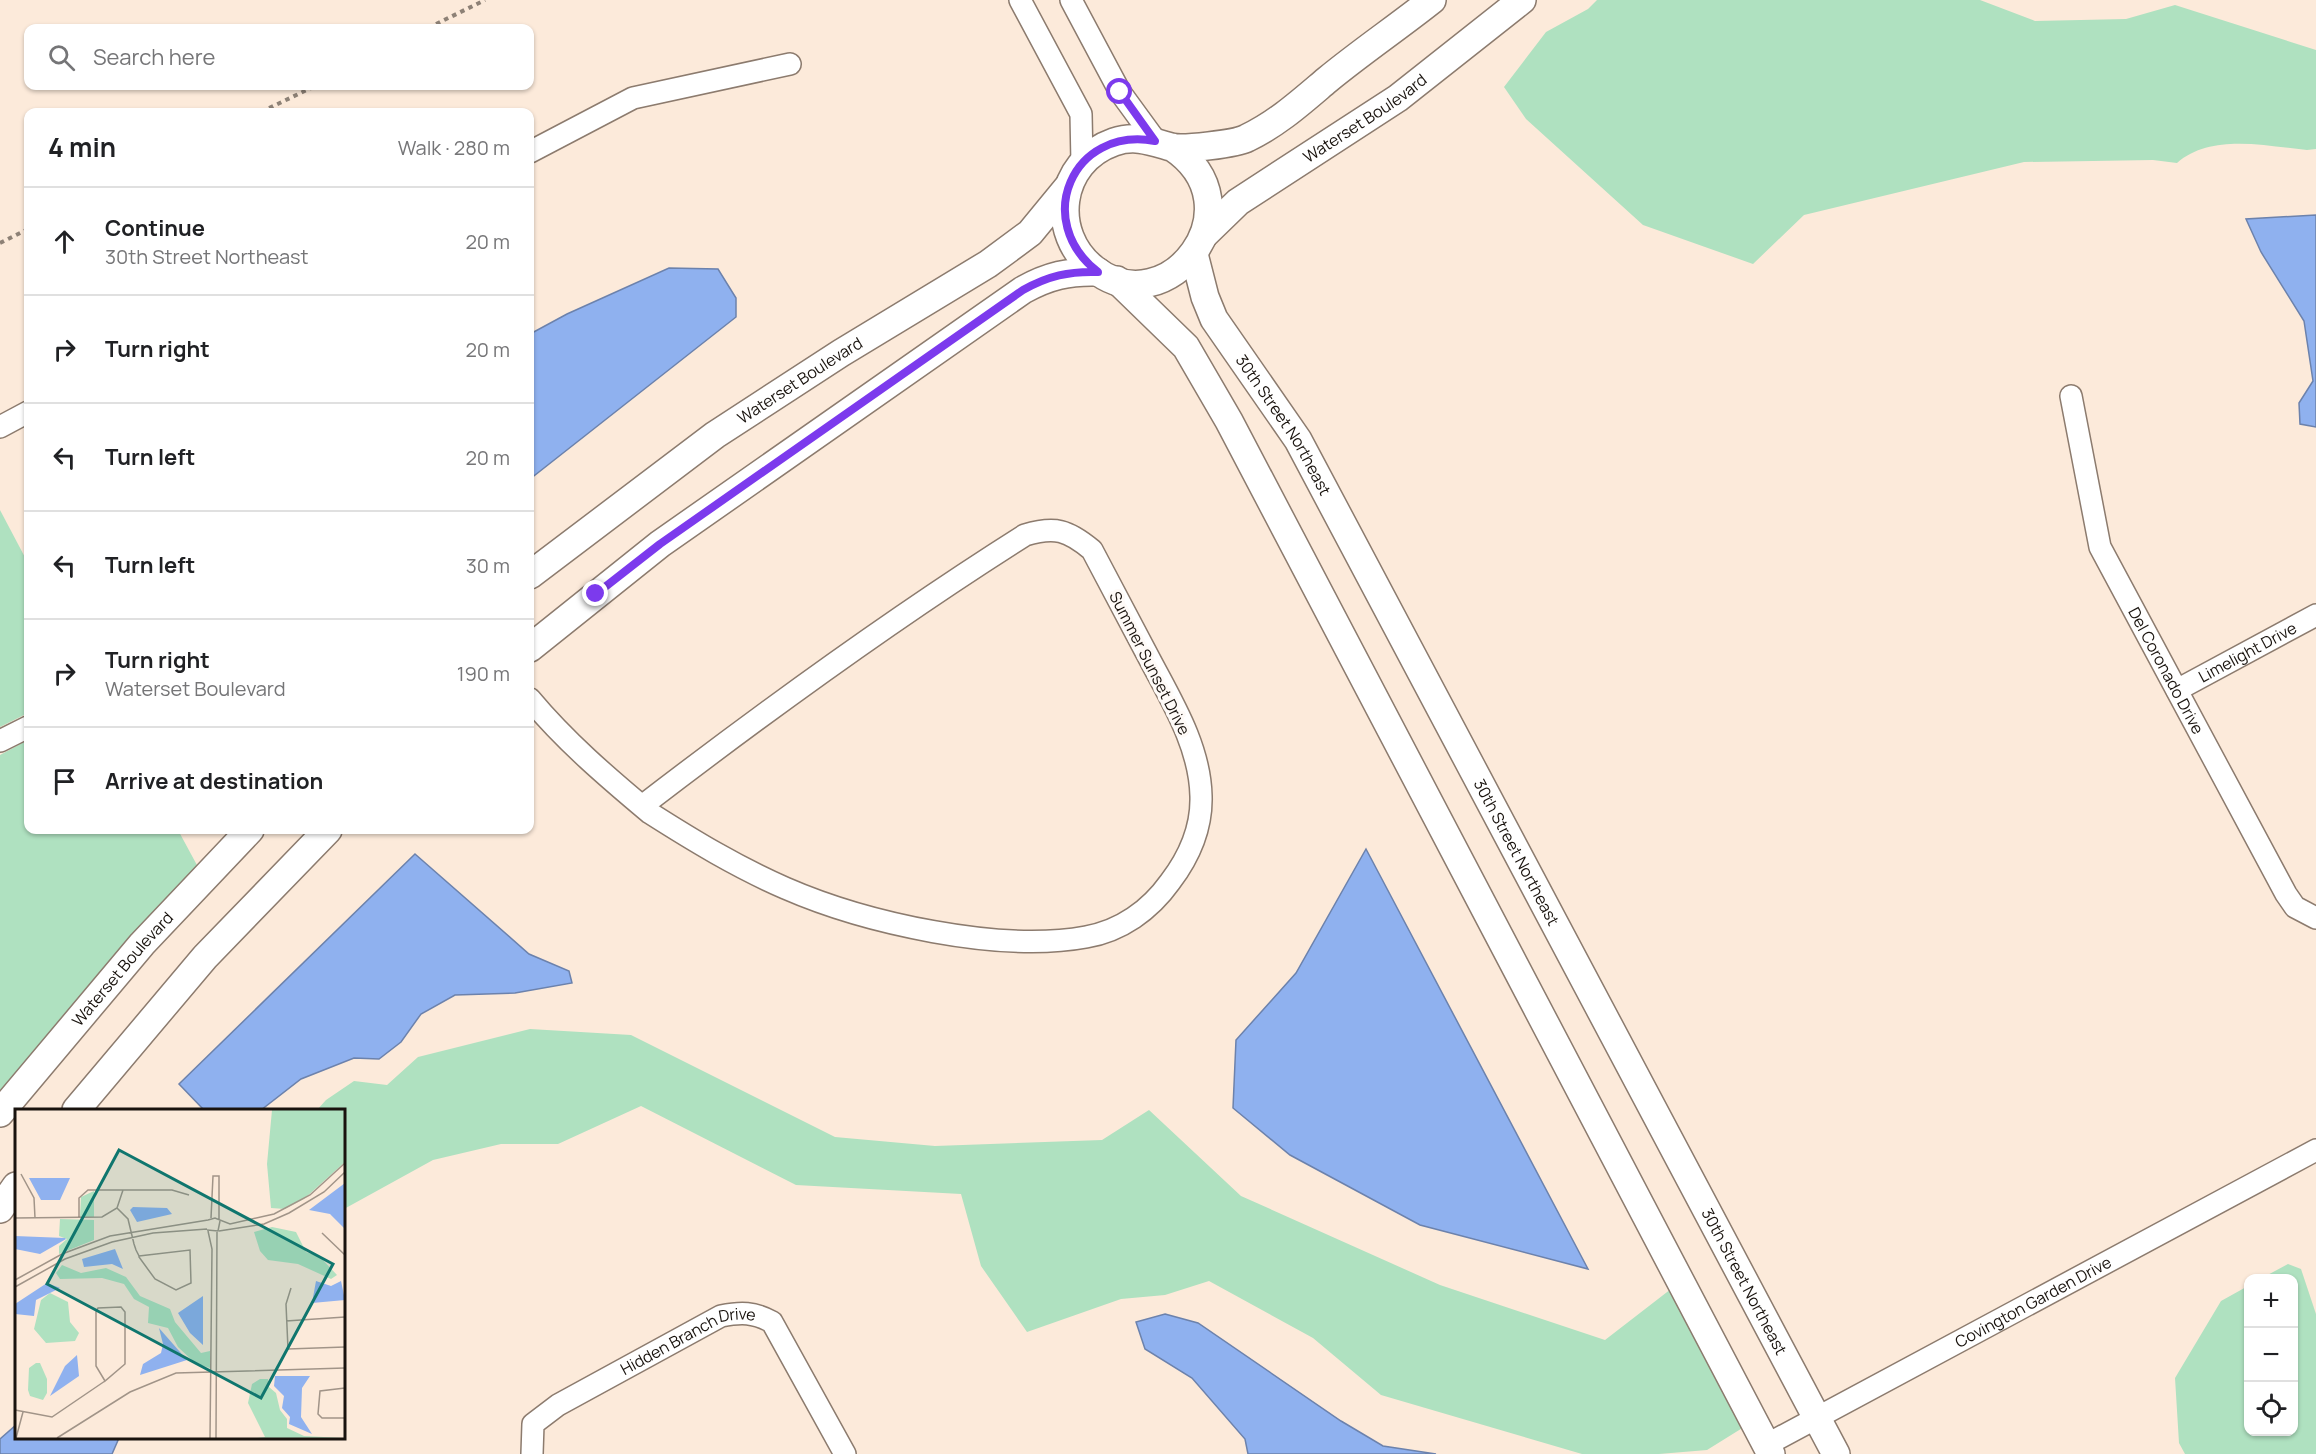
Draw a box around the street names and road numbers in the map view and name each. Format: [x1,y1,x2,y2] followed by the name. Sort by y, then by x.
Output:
[1299,69,1431,168] street label: Waterset Boulevard
[733,332,866,429] street label: Waterset Boulevard
[1231,350,1336,499] street label: 30th Street Northeast
[1104,587,1196,739] street label: Summer Sunset Drive
[2123,603,2209,738] street label: Del Coronado Drive
[2194,617,2300,687] street label: Limelight Drive
[1469,775,1565,929] street label: 30th Street Northeast
[67,907,178,1031] street label: Waterset Boulevard
[1697,1204,1792,1359] street label: 30th Street Northeast
[1951,1251,2115,1353] street label: Covington Garden Drive
[616,1302,757,1380] street label: Hidden Branch Drive

